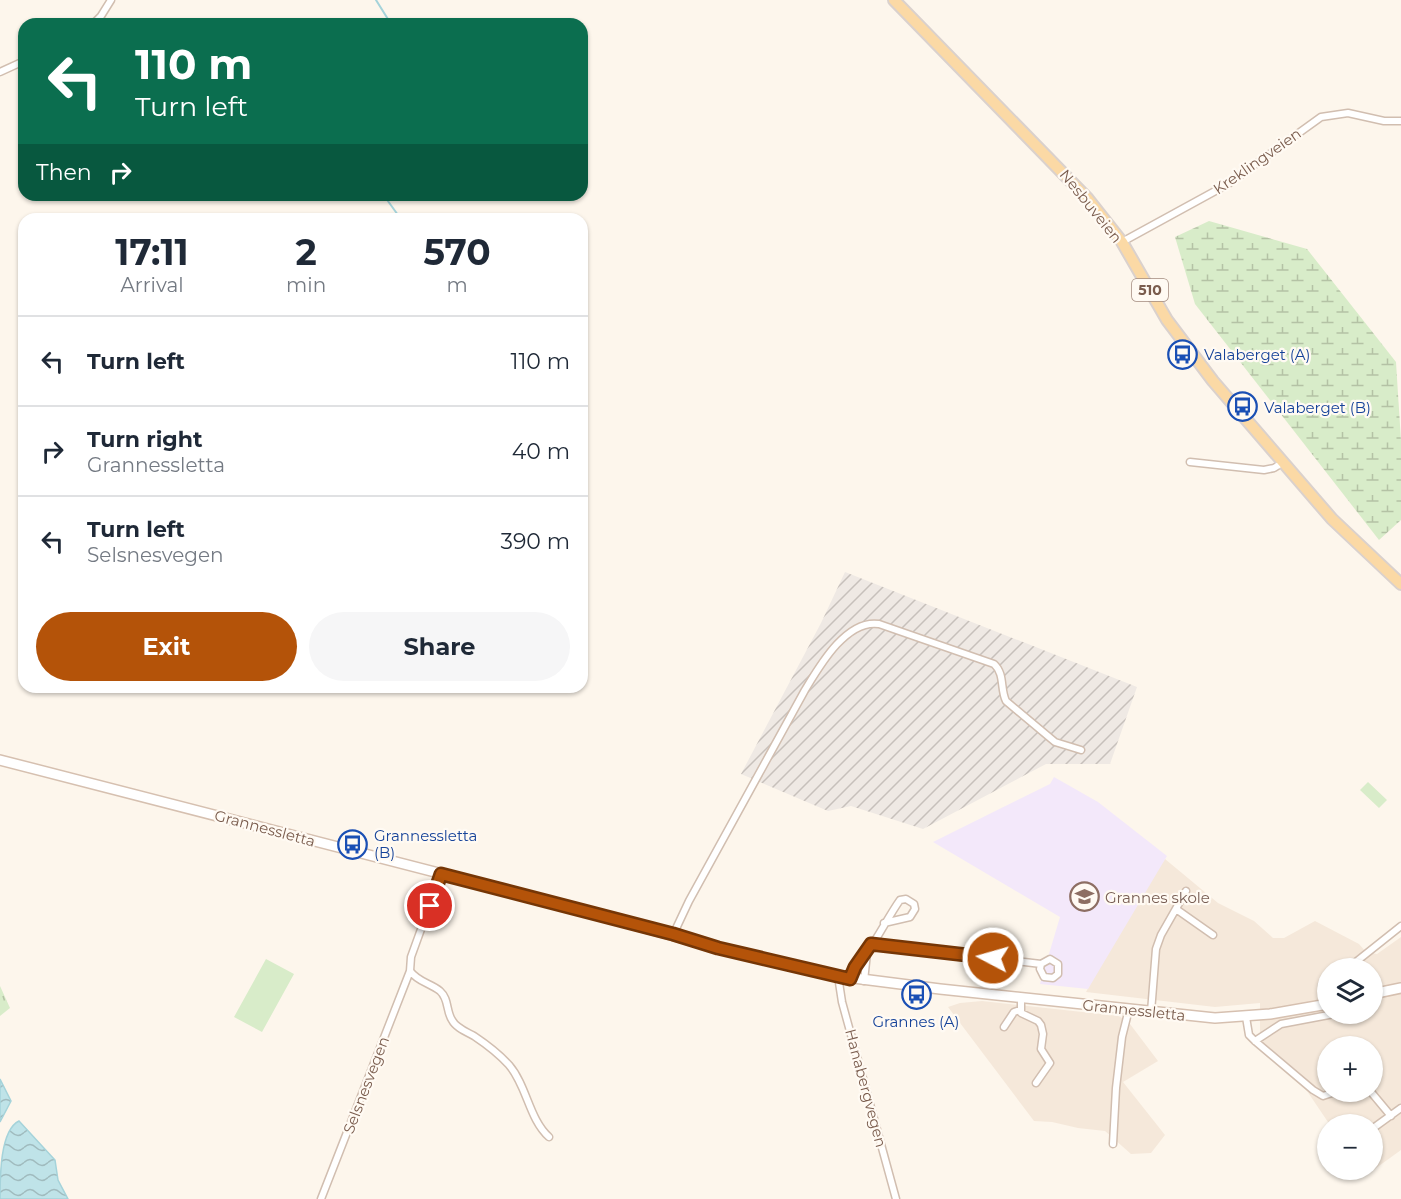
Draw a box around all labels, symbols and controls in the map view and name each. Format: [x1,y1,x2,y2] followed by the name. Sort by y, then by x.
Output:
[135,38,252,90] text: 110 m
[36,42,114,120] icon: left
[135,90,248,123] text: Turn left
[1209,124,1305,198] street label: Kreklingveien
[104,156,137,189] icon: right
[36,159,92,186] text: Then
[1056,165,1126,247] street label: Nesbuveien
[115,230,189,274] text: 17:11
[296,230,317,274] text: 2
[424,230,491,274] text: 570
[121,273,184,297] text: Arrival
[286,273,326,297] text: min
[446,273,468,297] text: m
[1132,279,1168,301] road number: 510
[1167,338,1199,370] bus stop icon: Valaberget (A)
[36,345,69,378] icon: left
[1204,345,1310,364] place label: Valaberget (A)
[87,348,185,375] text: Turn left
[510,348,570,375] text: 110 m
[1227,391,1259,423] bus stop icon: Valaberget (B)
[1264,398,1371,417] place label: Valaberget (B)
[87,426,202,453] text: Turn right
[36,435,69,468] icon: right
[512,438,570,465] text: 40 m
[87,453,225,477] text: Grannessletta
[87,516,185,543] text: Turn left
[36,525,69,558] icon: left
[501,528,570,555] text: 390 m
[87,543,224,567] text: Selsnesvegen
[36,612,297,681] button: Exit
[309,612,570,681] button: Share
[213,805,317,851] street label: Grannessletta
[374,826,477,862] place label: Grannessletta (B)
[337,828,369,860] bus stop icon: Grannessletta (B)
[404,880,455,931] pin
[1068,881,1100,913] school or university icon: Grannes skole
[1105,888,1210,907] place label: Grannes skole
[413,889,446,922] icon: arrive
[961,926,1025,990] position arrow
[1317,958,1383,1180] map controls
[1317,958,1383,1024] button: layers
[900,978,932,1010] bus stop icon: Grannes (A)
[1082,995,1186,1025] street label: Grannessletta
[872,1012,960,1031] place label: Grannes (A)
[841,1027,891,1149] street label: Hanabergvegen
[339,1034,393,1136] street label: Selsnesvegen
[1317,1036,1383,1102] button: +
[1317,1114,1383,1180] button: −

